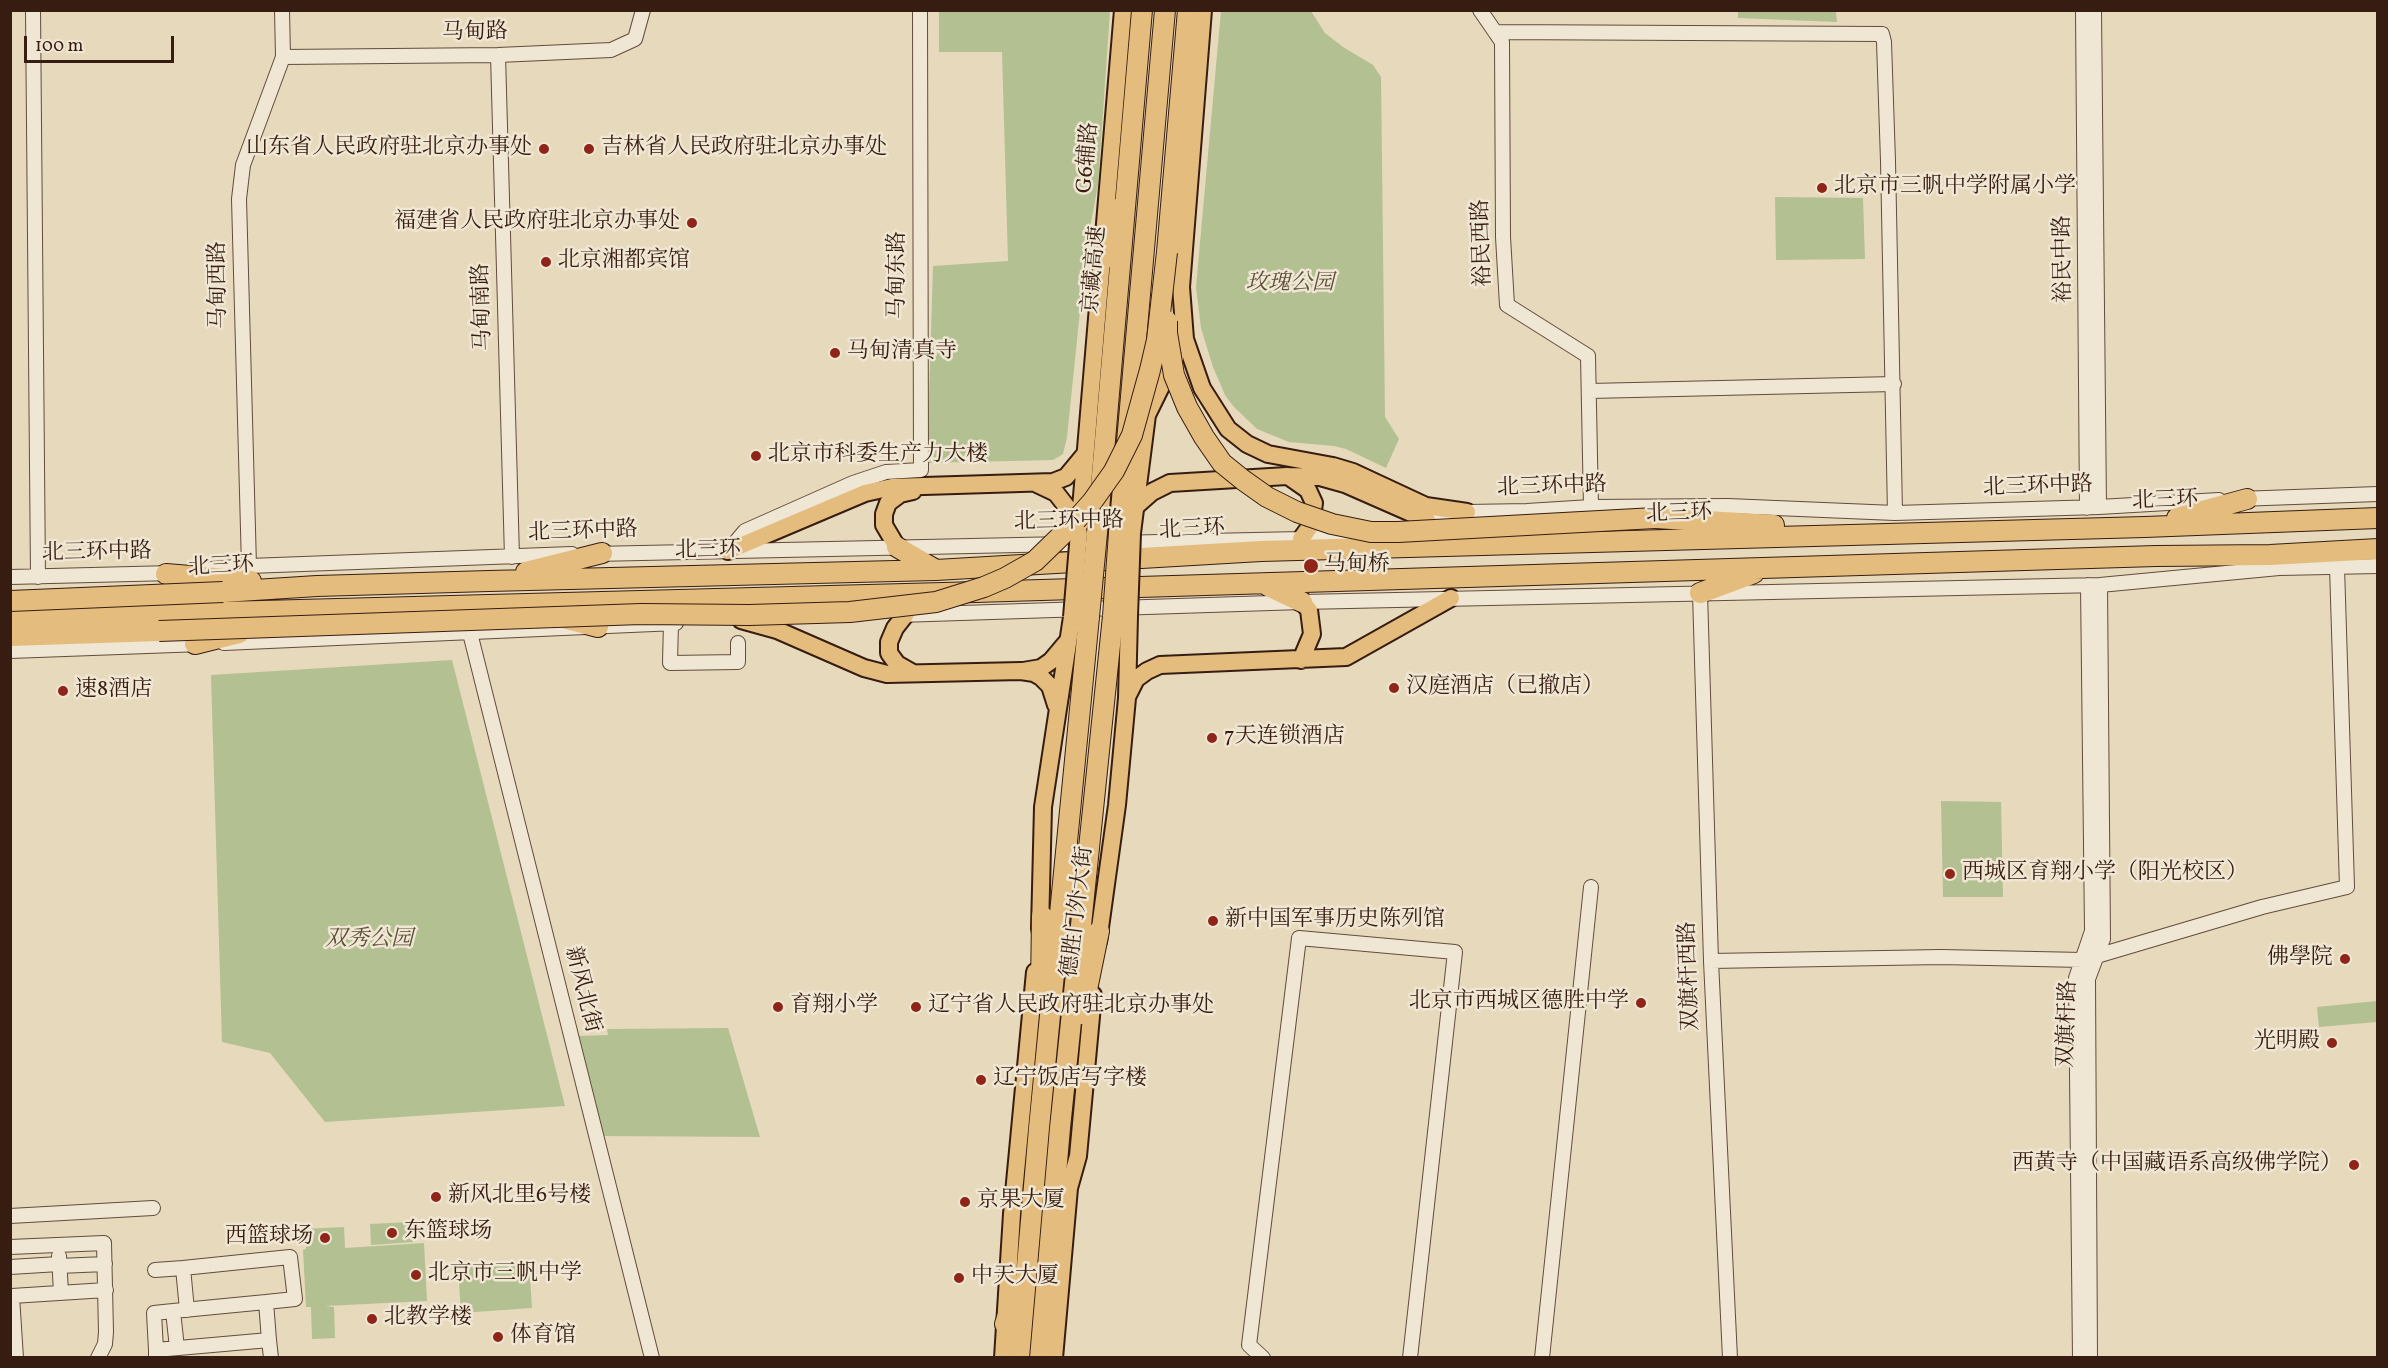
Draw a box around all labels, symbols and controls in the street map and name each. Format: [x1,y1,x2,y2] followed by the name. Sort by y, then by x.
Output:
[442,20,508,48] street label: 马甸路
[27,24,177,62] scale bar
[35,34,84,59] text: 100 m
[1073,121,1105,195] street label: G6辅路
[246,136,532,162] place label: 山东省人民政府驻北京办事处
[601,136,887,162] place label: 吉林省人民政府驻北京办事处
[537,142,551,156] marker: 山东省人民政府驻北京办事处
[582,142,596,156] marker: 吉林省人民政府驻北京办事处
[1834,175,2076,201] place label: 北京市三帆中学附属小学
[1815,181,1829,195] marker: 北京市三帆中学附属小学
[1469,199,1499,287] street label: 裕民西路
[394,210,680,236] place label: 福建省人民政府驻北京办事处
[2051,215,2079,303] street label: 裕民中路
[685,216,699,230] marker: 福建省人民政府驻北京办事处
[1079,225,1113,315] street label: 京藏高速
[886,231,912,319] street label: 马甸东路
[206,241,234,329] street label: 马甸西路
[558,249,690,275] place label: 北京湘都宾馆
[539,255,553,269] marker: 北京湘都宾馆
[469,263,499,351] street label: 马甸南路
[1246,272,1334,298] park label: 玫瑰公园
[847,340,957,366] place label: 马甸清真寺
[828,346,842,360] marker: 马甸清真寺
[768,443,988,469] place label: 北京市科委生产力大楼
[749,449,763,463] marker: 北京市科委生产力大楼
[1497,473,1607,503] street label: 北三环中路
[1983,473,2093,503] street label: 北三环中路
[2132,488,2198,516] street label: 北三环
[1646,501,1712,529] street label: 北三环
[1014,509,1124,537] street label: 北三环中路
[1158,516,1226,546] street label: 北三环
[528,518,638,548] street label: 北三环中路
[675,538,741,566] street label: 北三环
[42,540,152,568] street label: 北三环中路
[187,553,255,583] street label: 北三环
[1324,553,1390,579] place label: 马甸桥
[1302,557,1320,575] marker: 马甸桥
[1406,675,1604,701] place label: 汉庭酒店（已撤店）
[75,678,152,704] place label: 速8酒店
[1387,681,1401,695] marker: 汉庭酒店（已撤店）
[56,684,70,698] marker: 速8酒店
[1224,725,1345,751] place label: 7天连锁酒店
[1205,731,1219,745] marker: 7天连锁酒店
[1058,845,1100,979] street label: 德胜门外大街
[1962,861,2248,887] place label: 西城区育翔小学（阳光校区）
[1943,867,1957,881] marker: 西城区育翔小学（阳光校区）
[1225,908,1445,934] place label: 新中国军事历史陈列馆
[1206,914,1220,928] marker: 新中国军事历史陈列馆
[1676,921,1706,1031] street label: 双旗杆西路
[325,928,413,954] park label: 双秀公园
[558,944,604,1036] street label: 新风北街
[2267,946,2333,972] place label: 佛學院
[2338,952,2352,966] marker: 佛學院
[2054,980,2084,1068] street label: 双旗杆路
[1409,990,1629,1016] place label: 北京市西城区德胜中学
[790,994,878,1020] place label: 育翔小学
[928,994,1214,1020] place label: 辽宁省人民政府驻北京办事处
[1634,996,1648,1010] marker: 北京市西城区德胜中学
[771,1000,785,1014] marker: 育翔小学
[909,1000,923,1014] marker: 辽宁省人民政府驻北京办事处
[2254,1030,2320,1056] place label: 光明殿
[2325,1036,2339,1050] marker: 光明殿
[993,1067,1147,1093] place label: 辽宁饭店写字楼
[974,1073,988,1087] marker: 辽宁饭店写字楼
[2012,1152,2342,1178] place label: 西黃寺（中国藏语系高级佛学院）
[2347,1158,2361,1172] marker: 西黃寺（中国藏语系高级佛学院）
[448,1184,591,1210] place label: 新风北里6号楼
[977,1189,1065,1215] place label: 京果大厦
[429,1190,443,1204] marker: 新风北里6号楼
[958,1195,972,1209] marker: 京果大厦
[404,1220,492,1246] place label: 东篮球场
[225,1225,313,1251] place label: 西篮球场
[385,1226,399,1240] marker: 东篮球场
[318,1231,332,1245] marker: 西篮球场
[428,1262,582,1288] place label: 北京市三帆中学
[971,1265,1059,1291] place label: 中天大厦
[409,1268,423,1282] marker: 北京市三帆中学
[952,1271,966,1285] marker: 中天大厦
[384,1306,472,1332] place label: 北教学楼
[365,1312,379,1326] marker: 北教学楼
[510,1324,576,1350] place label: 体育馆
[491,1330,505,1344] marker: 体育馆

